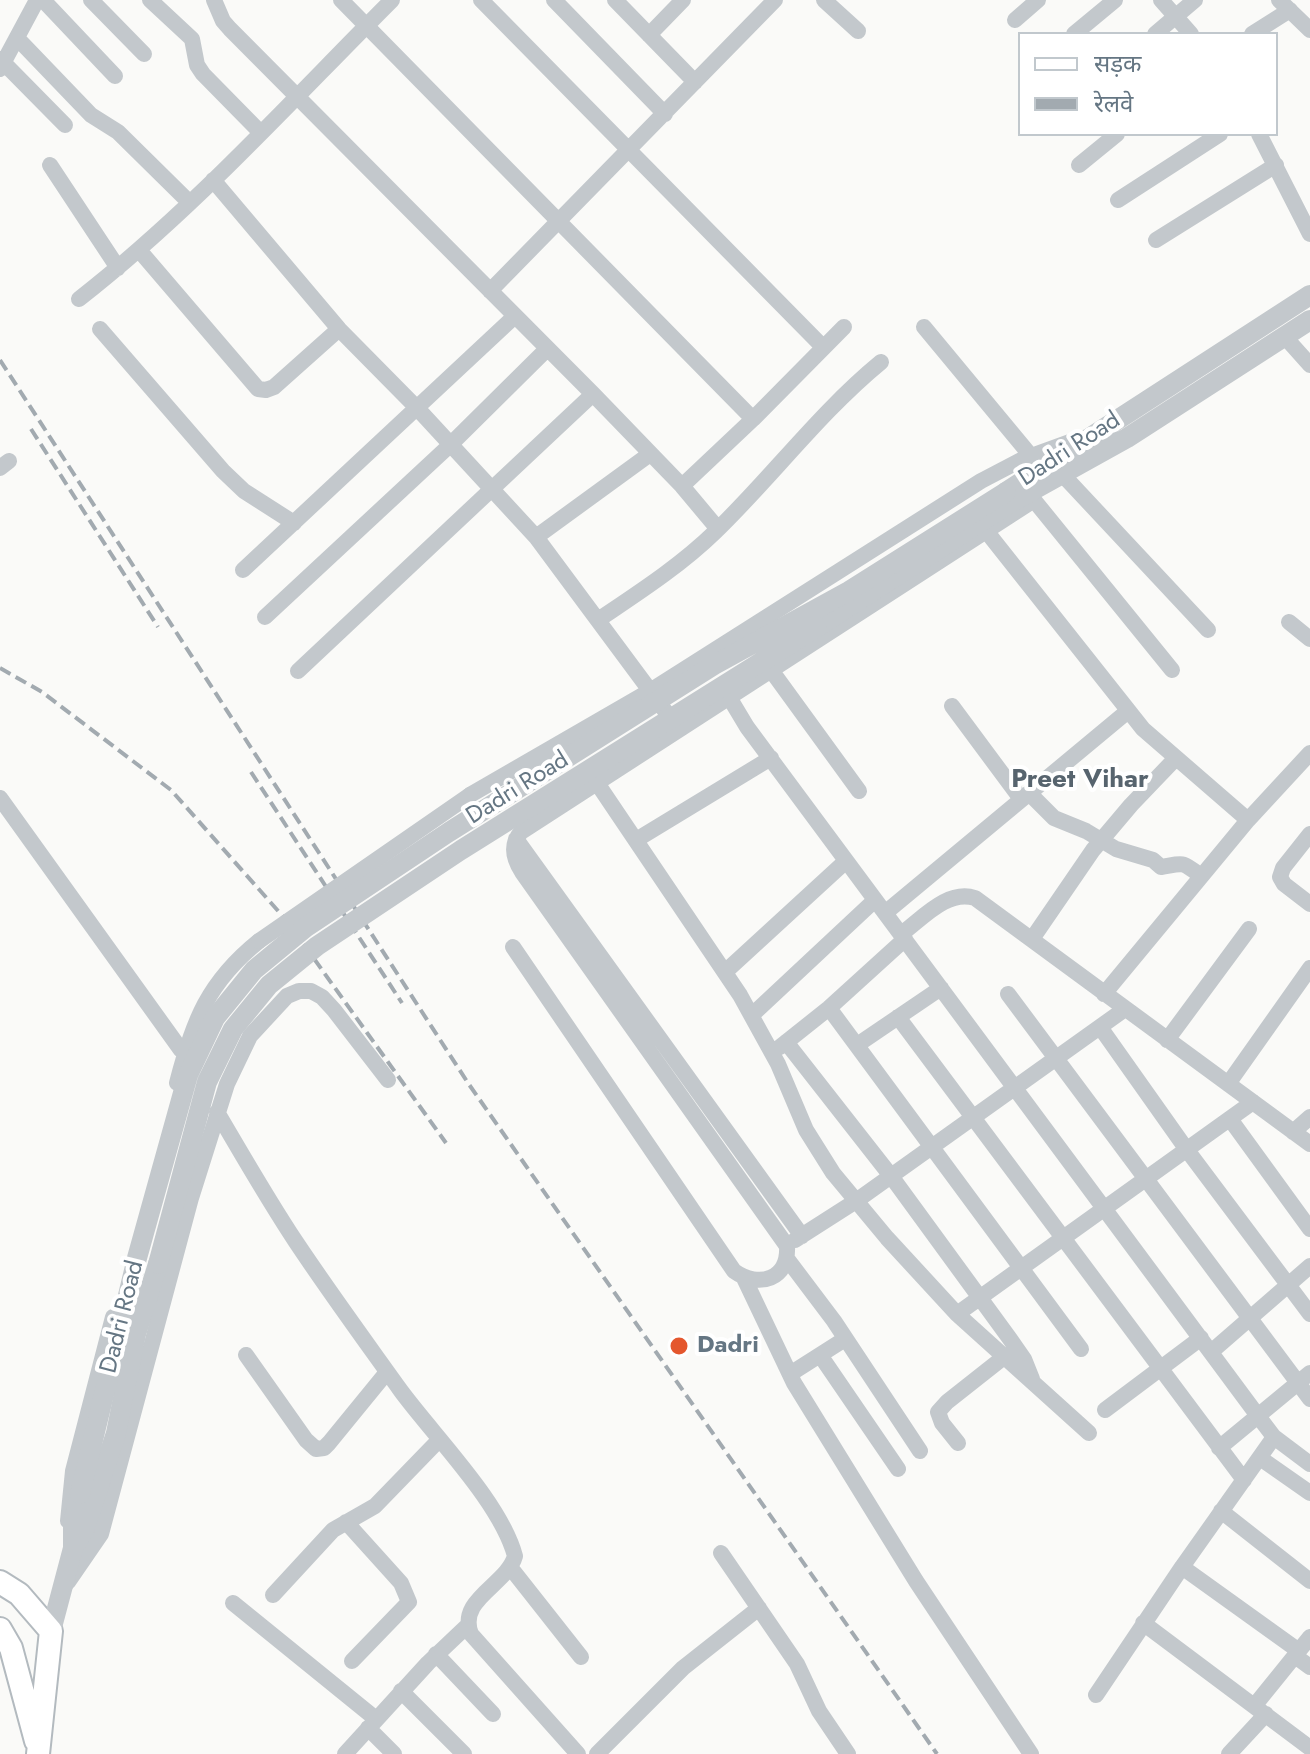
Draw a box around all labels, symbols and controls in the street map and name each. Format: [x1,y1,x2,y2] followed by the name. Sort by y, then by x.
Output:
[1018,32,1278,136] legend
[1094,46,1142,81] text: सड़क
[1094,86,1133,121] text: रेलवे
[1014,407,1126,493] street label: Dadri Road
[462,746,574,832] street label: Dadri Road
[1011,765,1149,797] district label: Preet Vihar
[95,1258,151,1376] street label: Dadri Road
[697,1332,759,1360] place label: Dadri
[668,1335,690,1357] marker: Dadri

